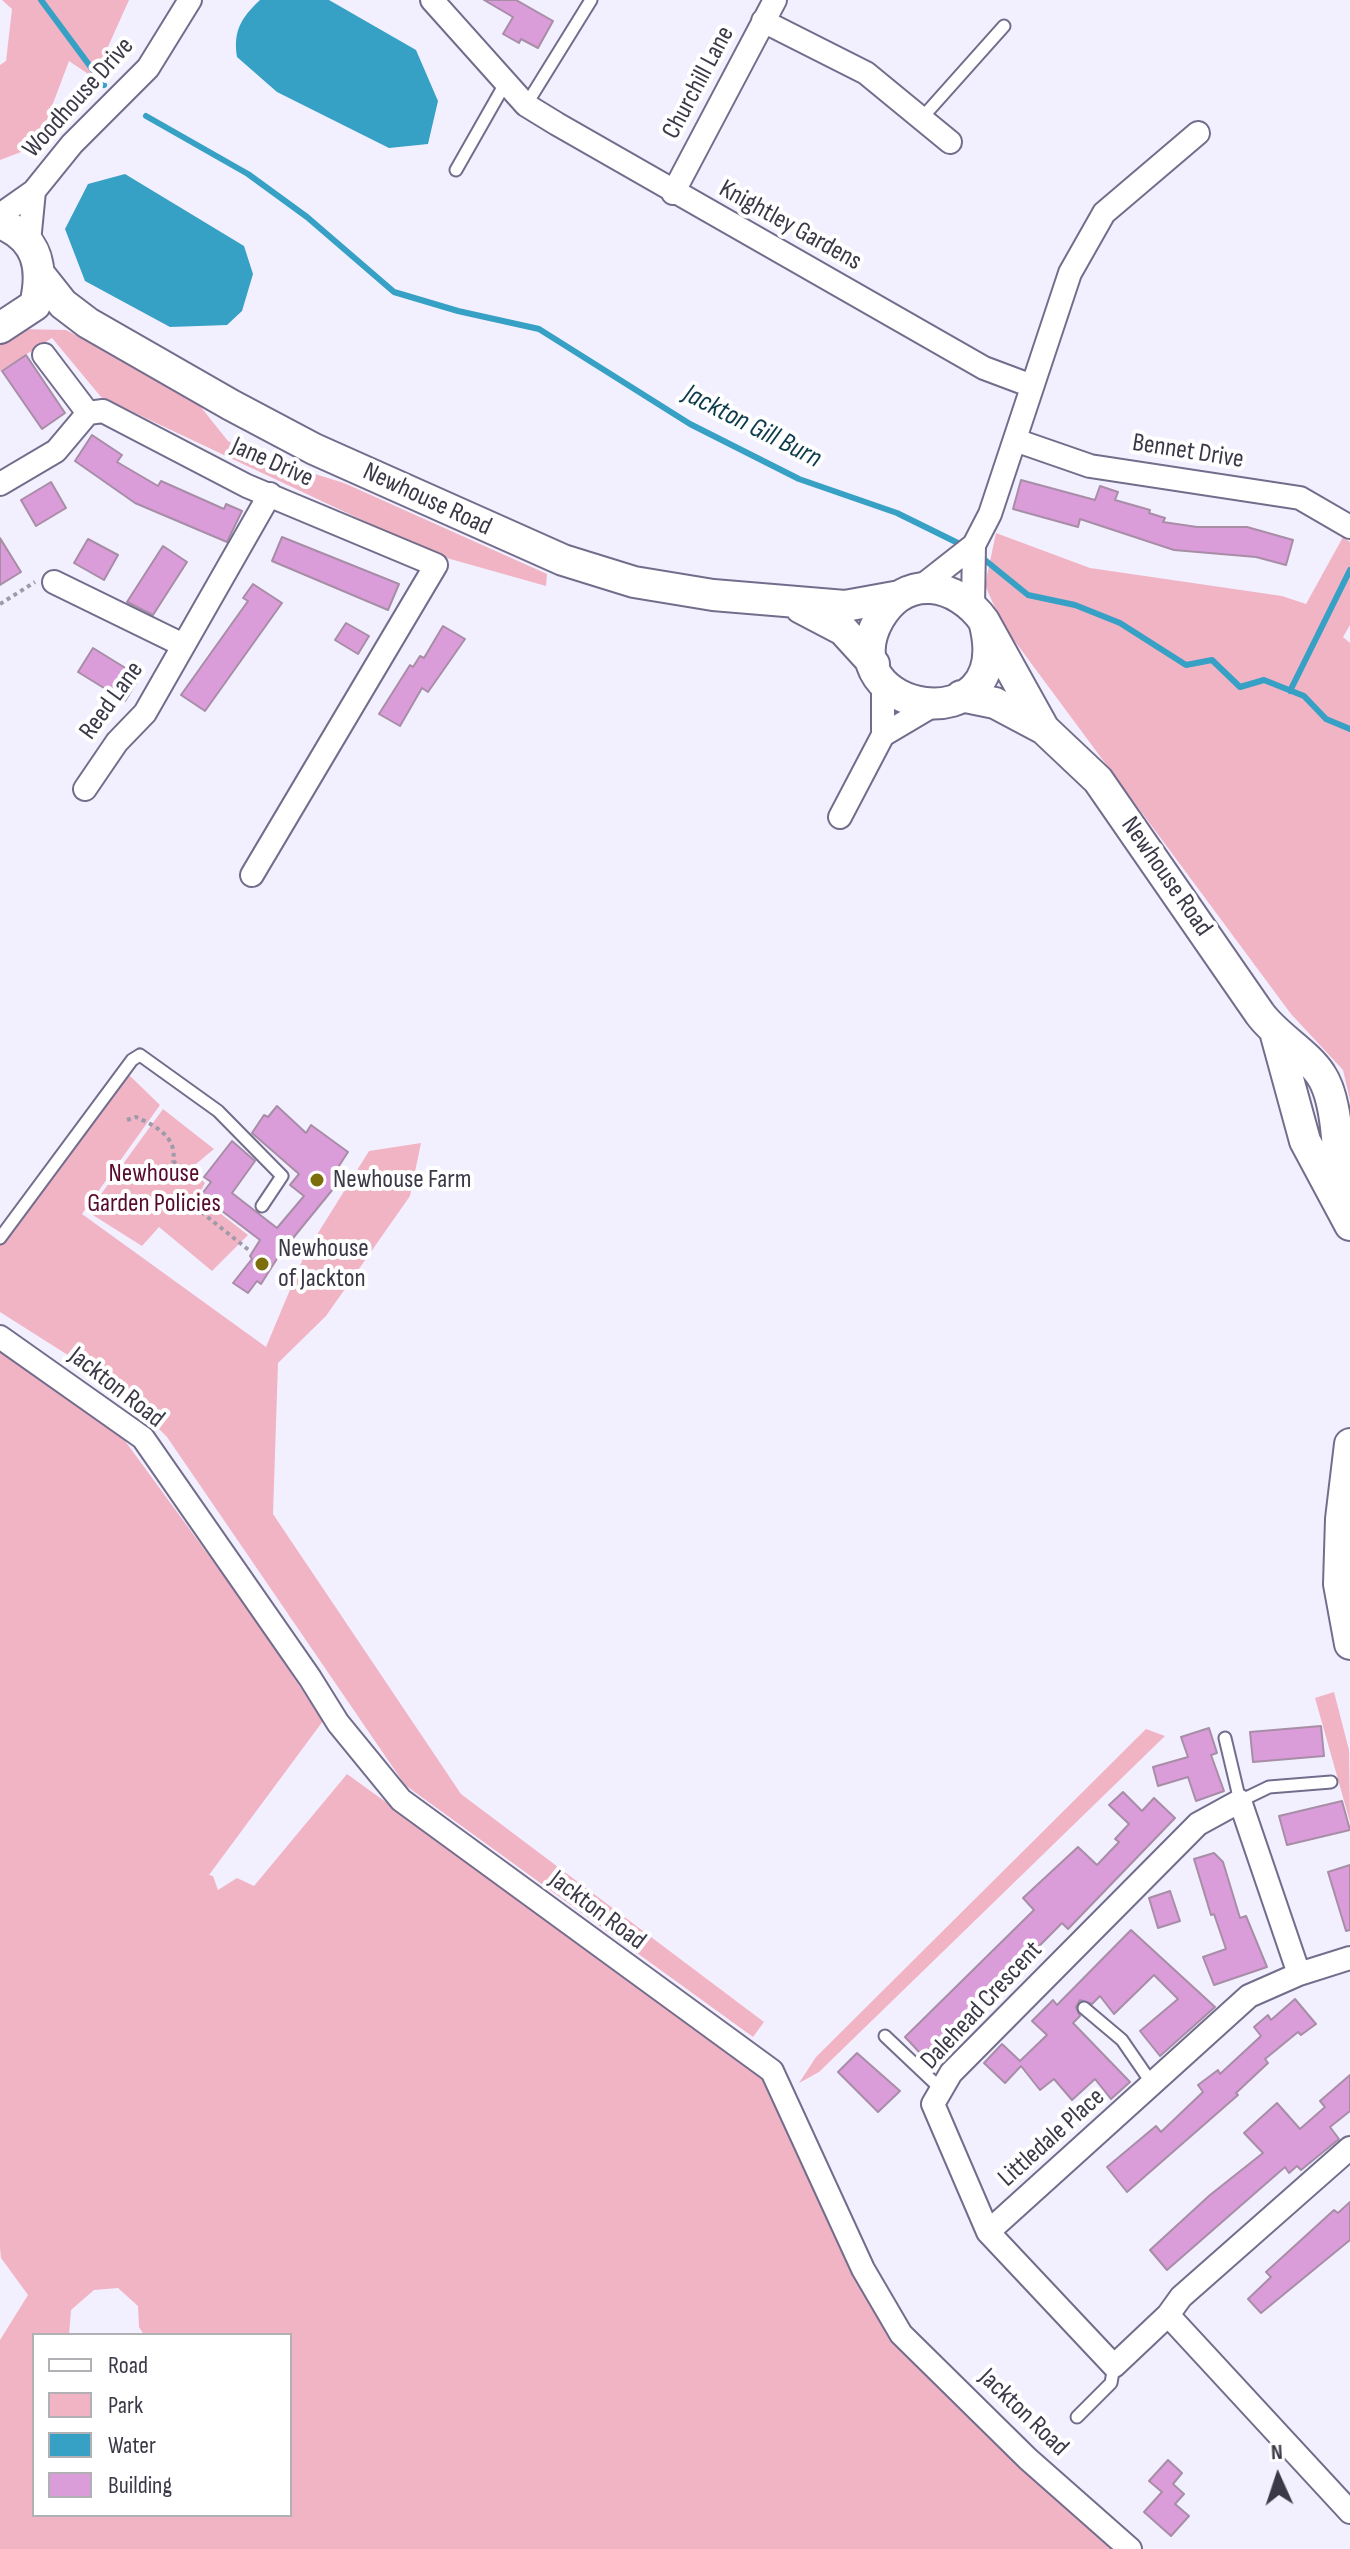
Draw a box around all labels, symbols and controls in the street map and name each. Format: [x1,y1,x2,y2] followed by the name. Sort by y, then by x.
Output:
[656,21,742,145] street label: Churchill Lane
[17,31,141,165] street label: Woodhouse Drive
[713,174,867,278] street label: Knightley Gardens
[677,378,827,476] water label: Jackton Gill Burn
[1130,428,1246,476] street label: Bennet Drive
[226,431,318,495] street label: Jane Drive
[358,457,496,543] street label: Newhouse Road
[73,656,151,746] street label: Reed Lane
[1114,811,1218,943] street label: Newhouse Road
[87,1158,221,1220] park label: Newhouse Garden Policies
[333,1164,471,1196] place label: Newhouse Farm
[308,1171,326,1189] marker: Newhouse Farm
[278,1233,369,1294] place label: Newhouse of Jackton
[253,1255,271,1273] marker: Newhouse of Jackton
[62,1341,170,1435] street label: Jackton Road
[543,1865,651,1957] street label: Jackton Road
[915,1935,1049,2077] street label: Dalehead Crescent
[992,2082,1112,2194] street label: Littledale Place
[32,2333,292,2517] legend
[108,2351,148,2380] text: Road
[972,2363,1074,2463] street label: Jackton Road
[108,2391,143,2420] text: Park
[108,2431,156,2460] text: Water
[1238,2437,1318,2517] north arrow
[1270,2439,1283,2466] text: N
[108,2471,172,2500] text: Building

